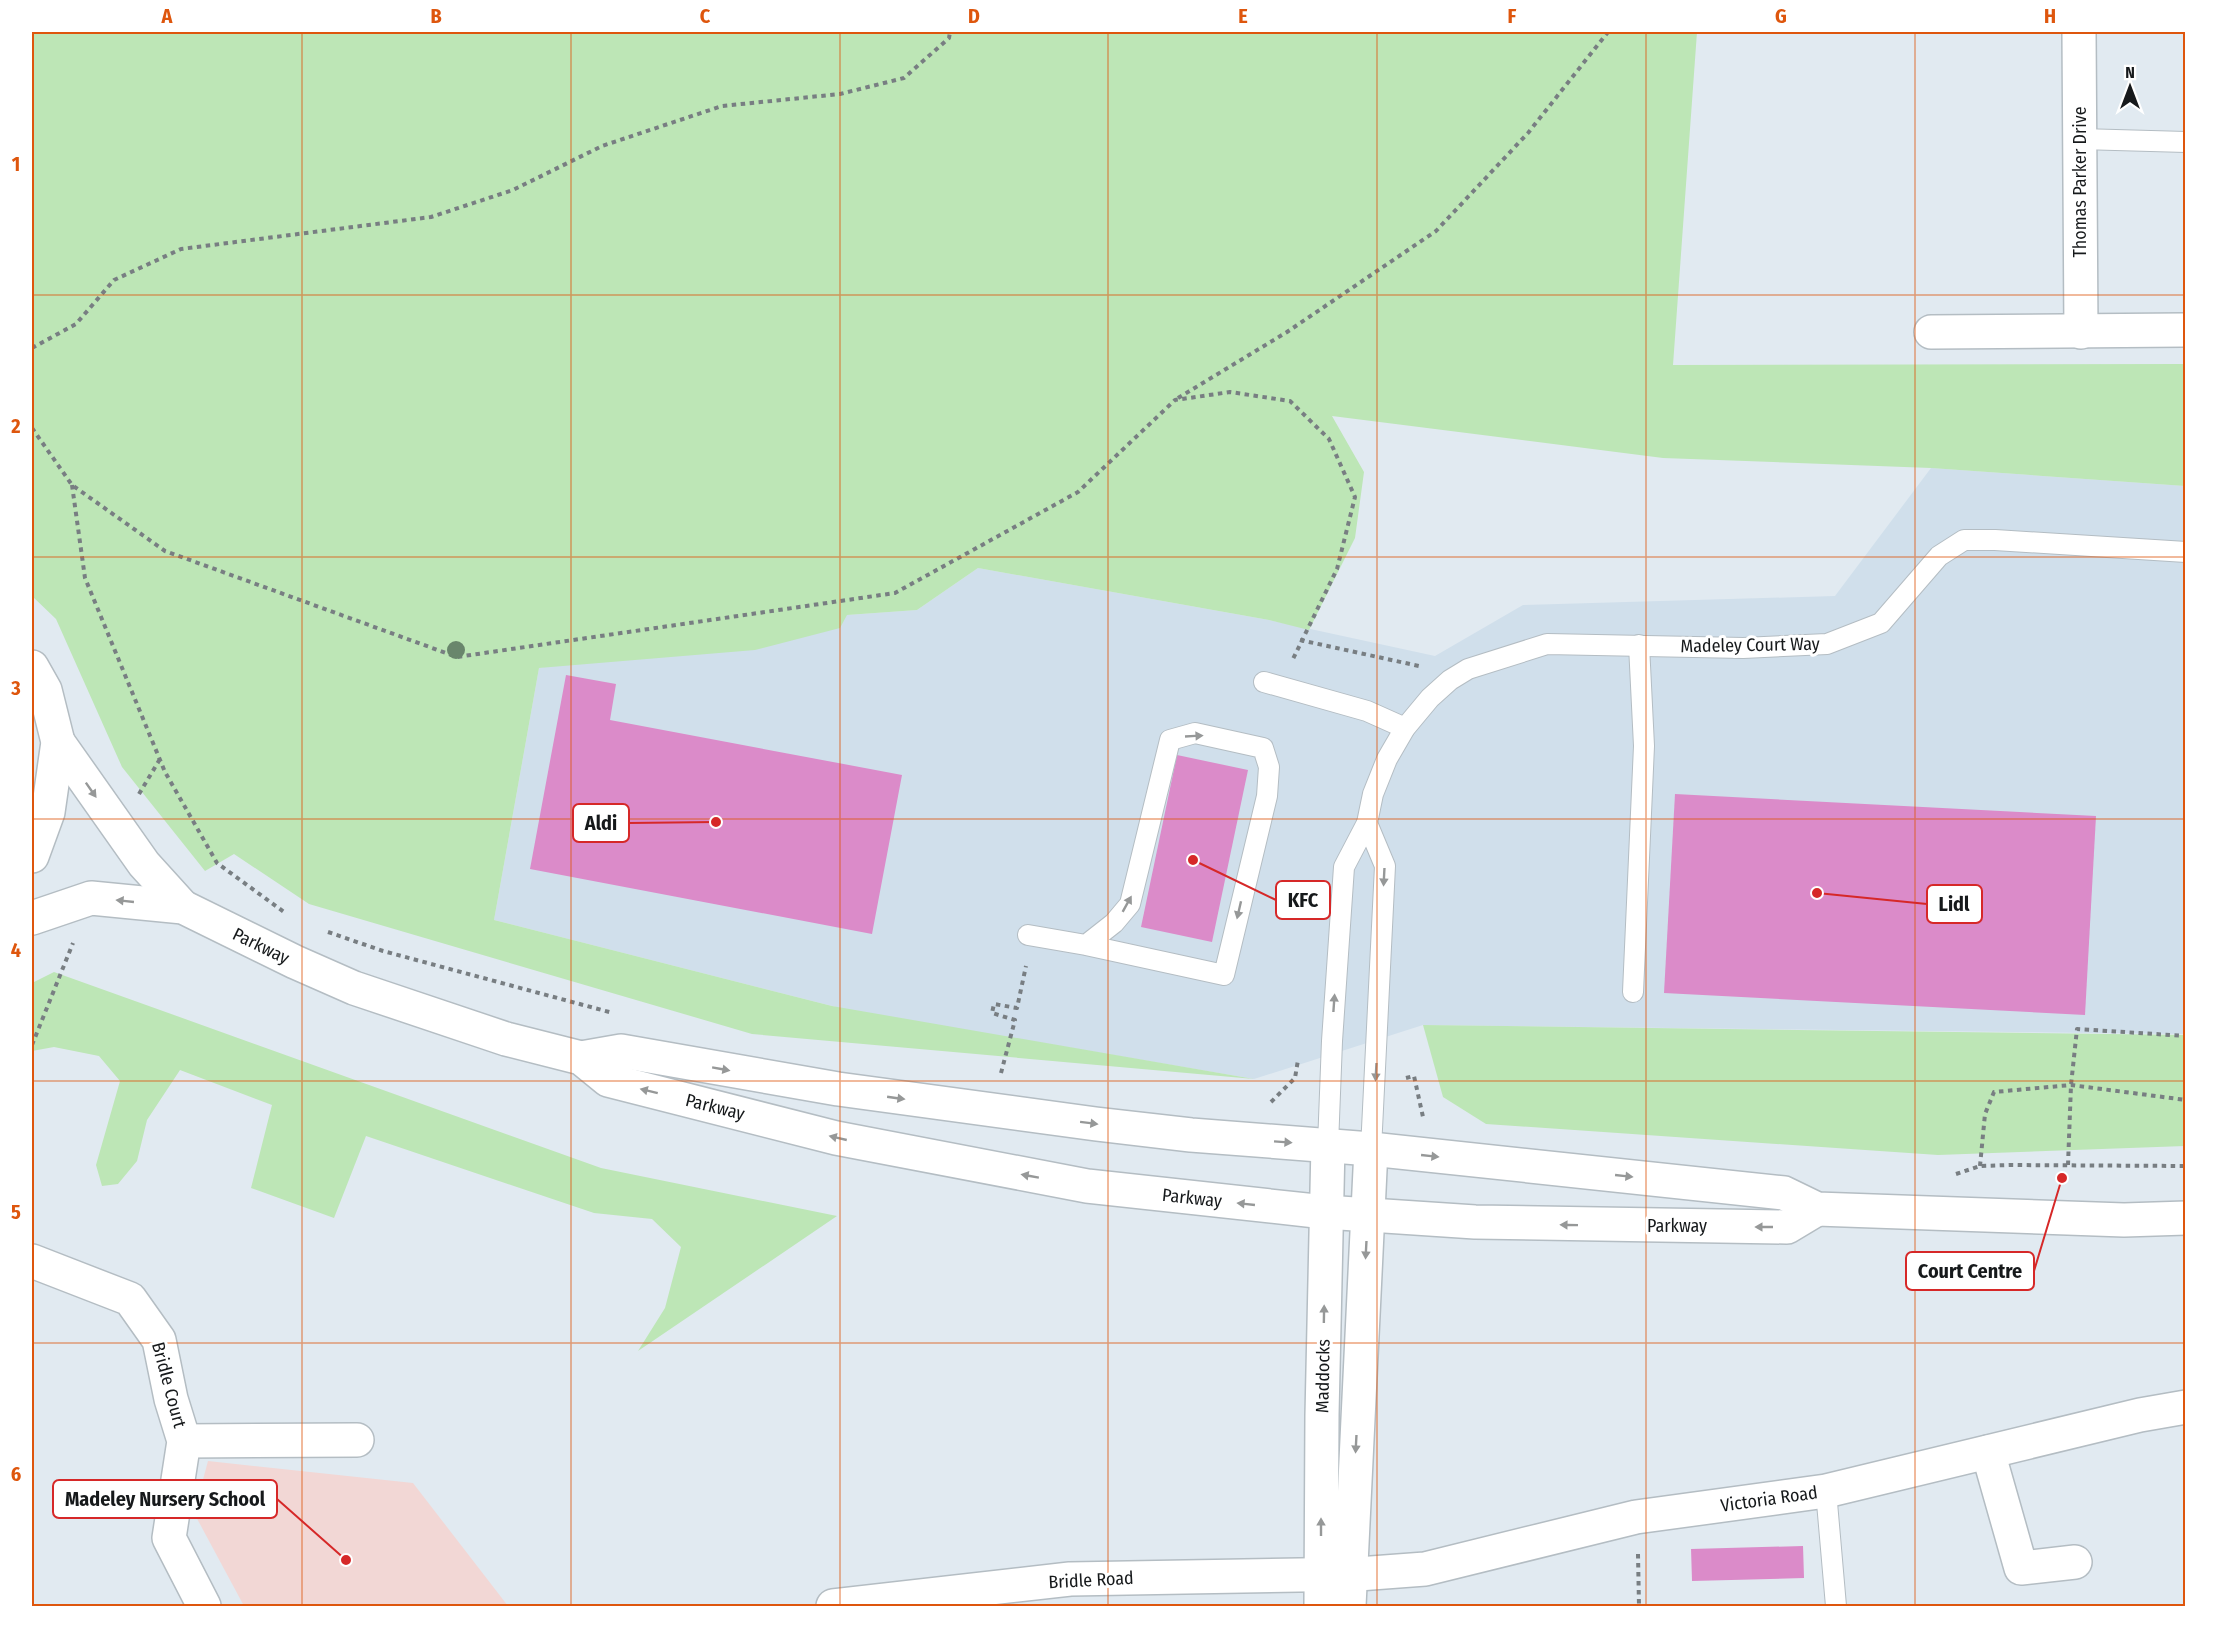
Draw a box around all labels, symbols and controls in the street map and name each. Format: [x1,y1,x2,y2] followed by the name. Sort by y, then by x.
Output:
[161,4,174,28] text: A
[430,4,442,28] text: B
[700,4,711,28] text: C
[968,4,980,28] text: D
[1238,4,1248,28] text: E
[1508,4,1517,28] text: F
[1775,4,1787,28] text: G
[2044,4,2056,28] text: H
[2100,57,2160,117] north arrow
[2125,63,2135,82] text: N
[2069,106,2091,258] street label: Thomas Parker Drive
[12,152,20,176] text: 1
[10,414,21,438] text: 2
[1680,633,1820,657] street label: Madeley Court Way
[10,676,21,700] text: 3
[1185,731,1204,741] one-way arrow
[85,782,97,798] one-way arrow
[573,804,629,842] callout: Aldi
[584,811,617,835] text: Aldi
[1380,868,1389,887] one-way arrow
[1276,881,1330,919] callout: KFC
[1927,885,1982,923] callout: Lidl
[1288,888,1319,912] text: KFC
[1939,892,1970,916] text: Lidl
[115,896,134,906] one-way arrow
[1121,896,1132,913] one-way arrow
[1234,901,1244,920] one-way arrow
[229,923,293,969] street label: Parkway
[11,938,21,962] text: 4
[1330,993,1339,1012] one-way arrow
[1371,1063,1380,1082] one-way arrow
[712,1064,731,1073] one-way arrow
[640,1085,658,1095] one-way arrow
[683,1089,747,1125] street label: Parkway
[886,1093,905,1103] one-way arrow
[1080,1119,1099,1128] one-way arrow
[829,1133,848,1142] one-way arrow
[1274,1137,1293,1147] one-way arrow
[1420,1151,1439,1160] one-way arrow
[1020,1171,1039,1180] one-way arrow
[1614,1171,1633,1181] one-way arrow
[1161,1184,1223,1212] street label: Parkway
[1237,1199,1256,1208] one-way arrow
[11,1200,21,1224] text: 5
[1647,1215,1707,1237] street label: Parkway
[1559,1220,1578,1229] one-way arrow
[1754,1222,1773,1232] one-way arrow
[1361,1240,1370,1259] one-way arrow
[1906,1252,2034,1290] callout: Court Centre
[1918,1259,2022,1283] text: Court Centre
[1319,1305,1329,1324] one-way arrow
[1311,1338,1335,1413] street label: Maddocks
[147,1340,191,1430] street label: Bridle Court
[1352,1435,1361,1454] one-way arrow
[11,1462,21,1486] text: 6
[53,1480,277,1518] callout: Madeley Nursery School
[1719,1481,1819,1517] street label: Victoria Road
[65,1487,266,1511] text: Madeley Nursery School
[1316,1518,1326,1537] one-way arrow
[1048,1567,1134,1593] street label: Bridle Road

